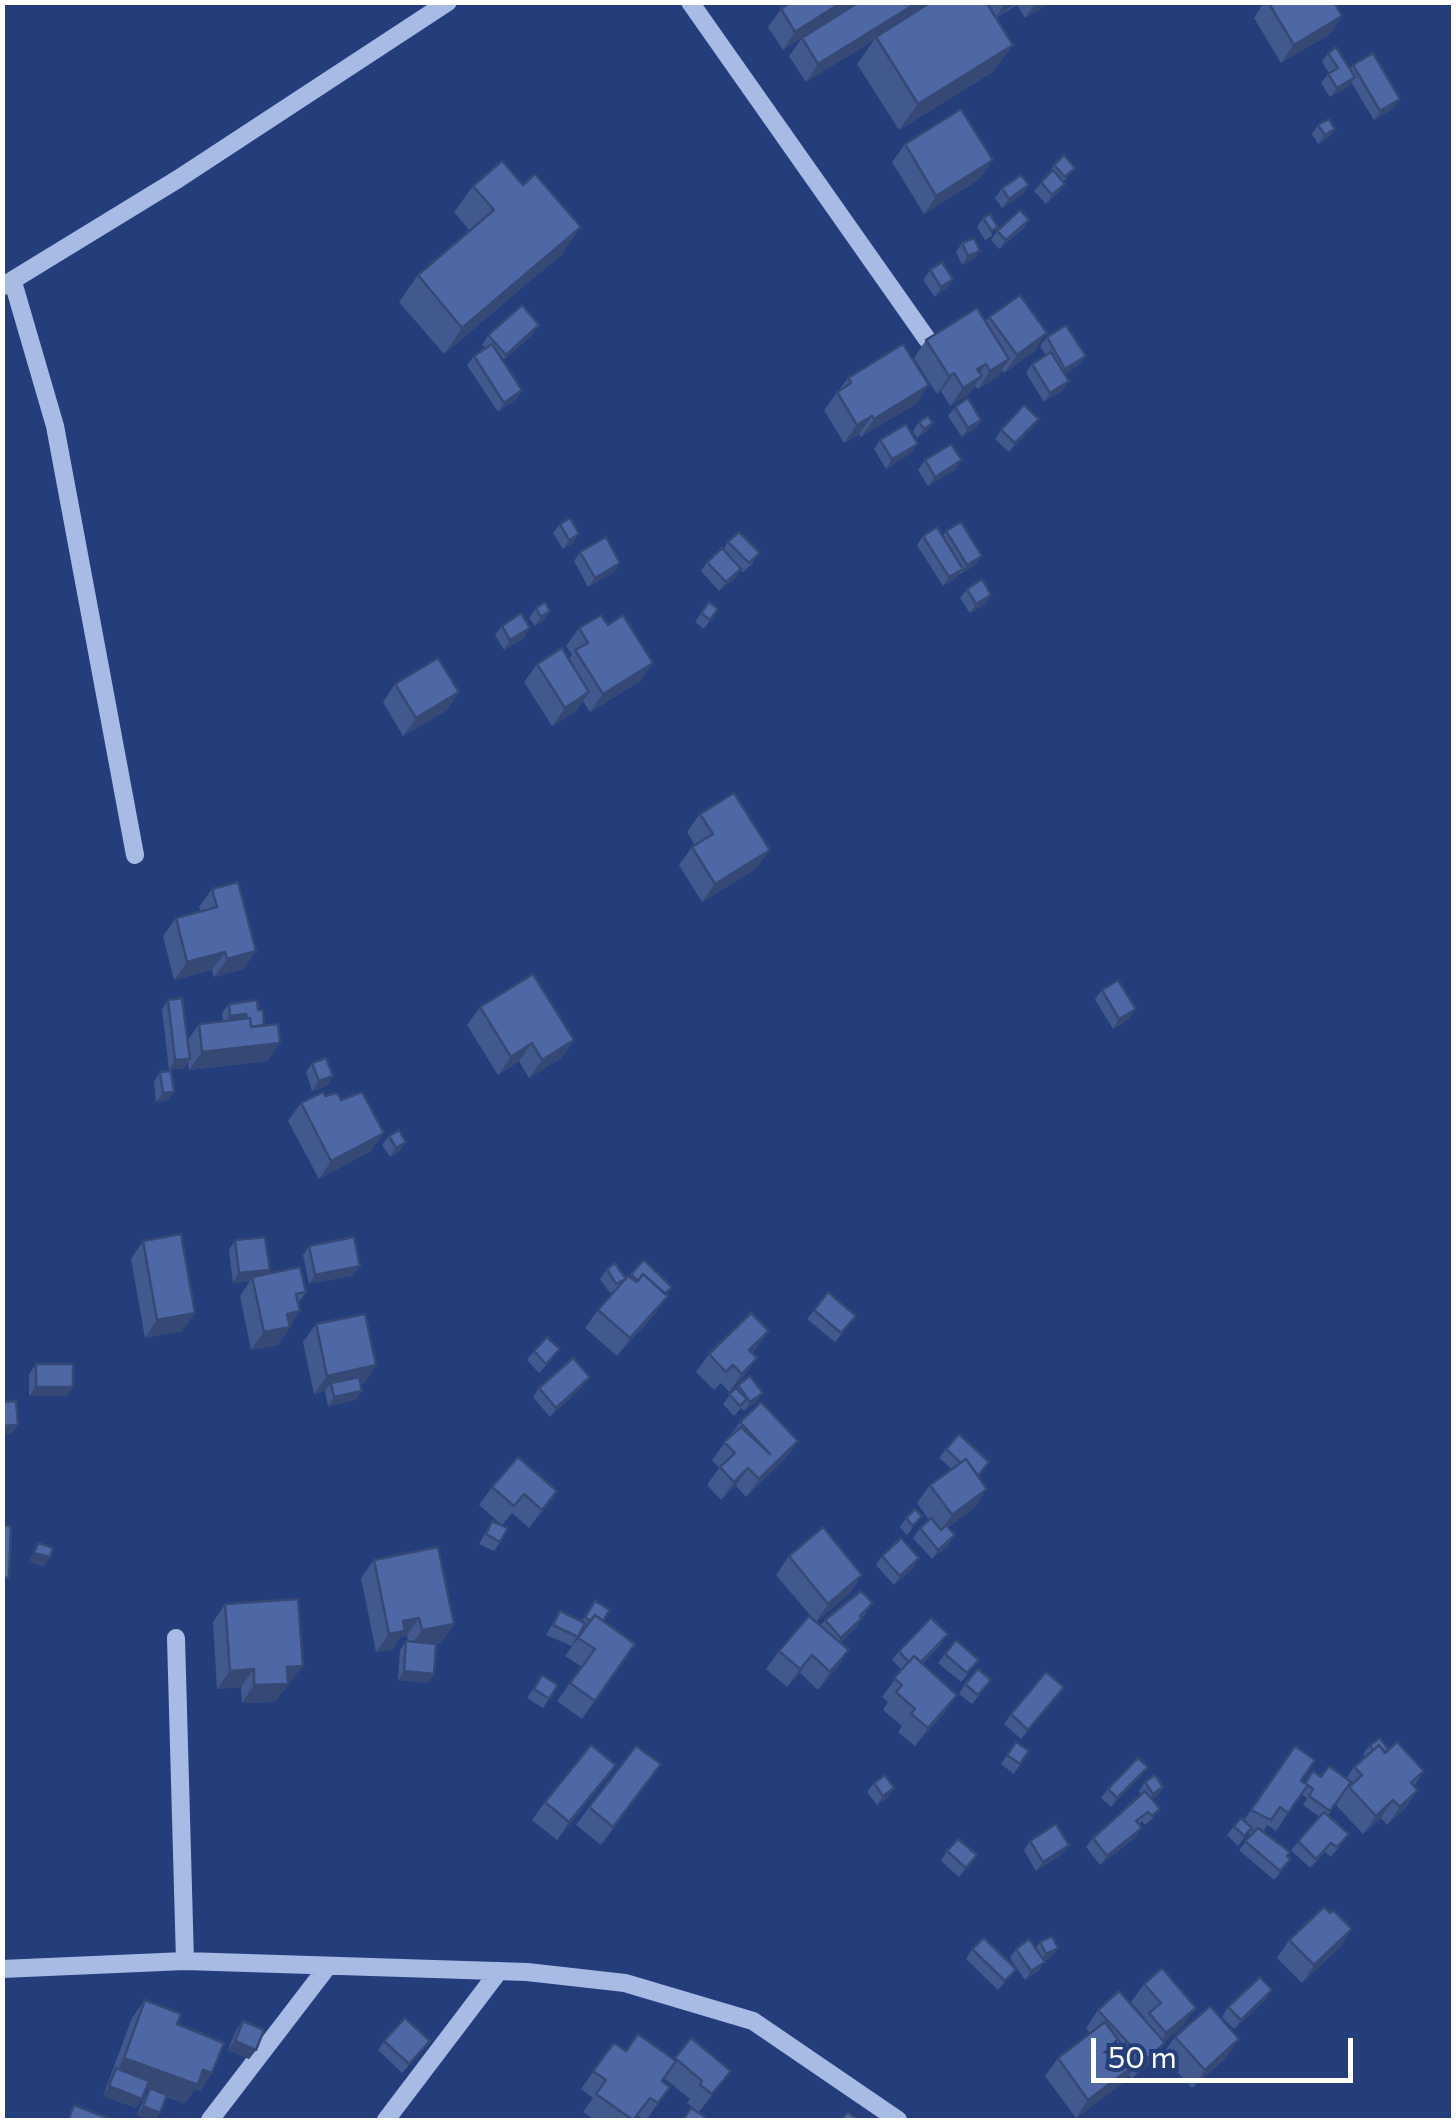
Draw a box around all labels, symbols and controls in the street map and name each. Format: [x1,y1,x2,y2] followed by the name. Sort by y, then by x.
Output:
[1096,2018,1358,2080] scale bar
[1108,2037,1177,2074] text: 50 m

